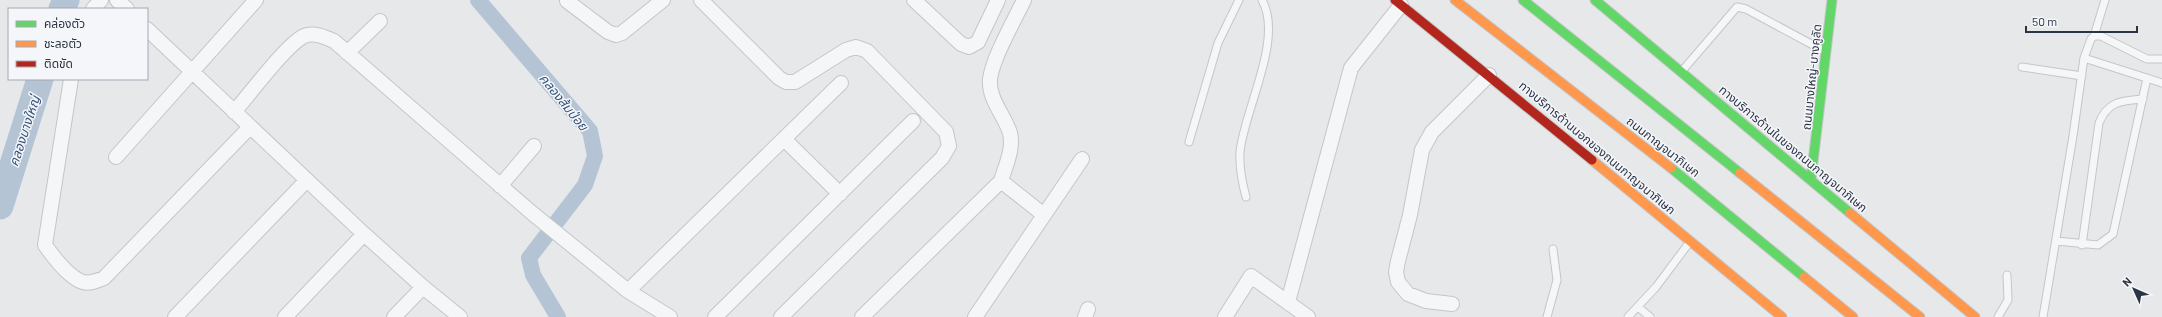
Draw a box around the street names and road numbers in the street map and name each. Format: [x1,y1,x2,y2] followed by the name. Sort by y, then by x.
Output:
[1798,23,1825,131] street label: ถนนบางใหญ่-บางคูลัด
[1517,78,1679,217] street label: ทางบริการด้านนอกของถนนกาญจนาภิเษก
[1717,82,1871,214] street label: ทางบริการด้านในของถนนกาญจนาภิเษก
[1624,113,1703,179] street label: ถนนกาญจนาภิเษก

